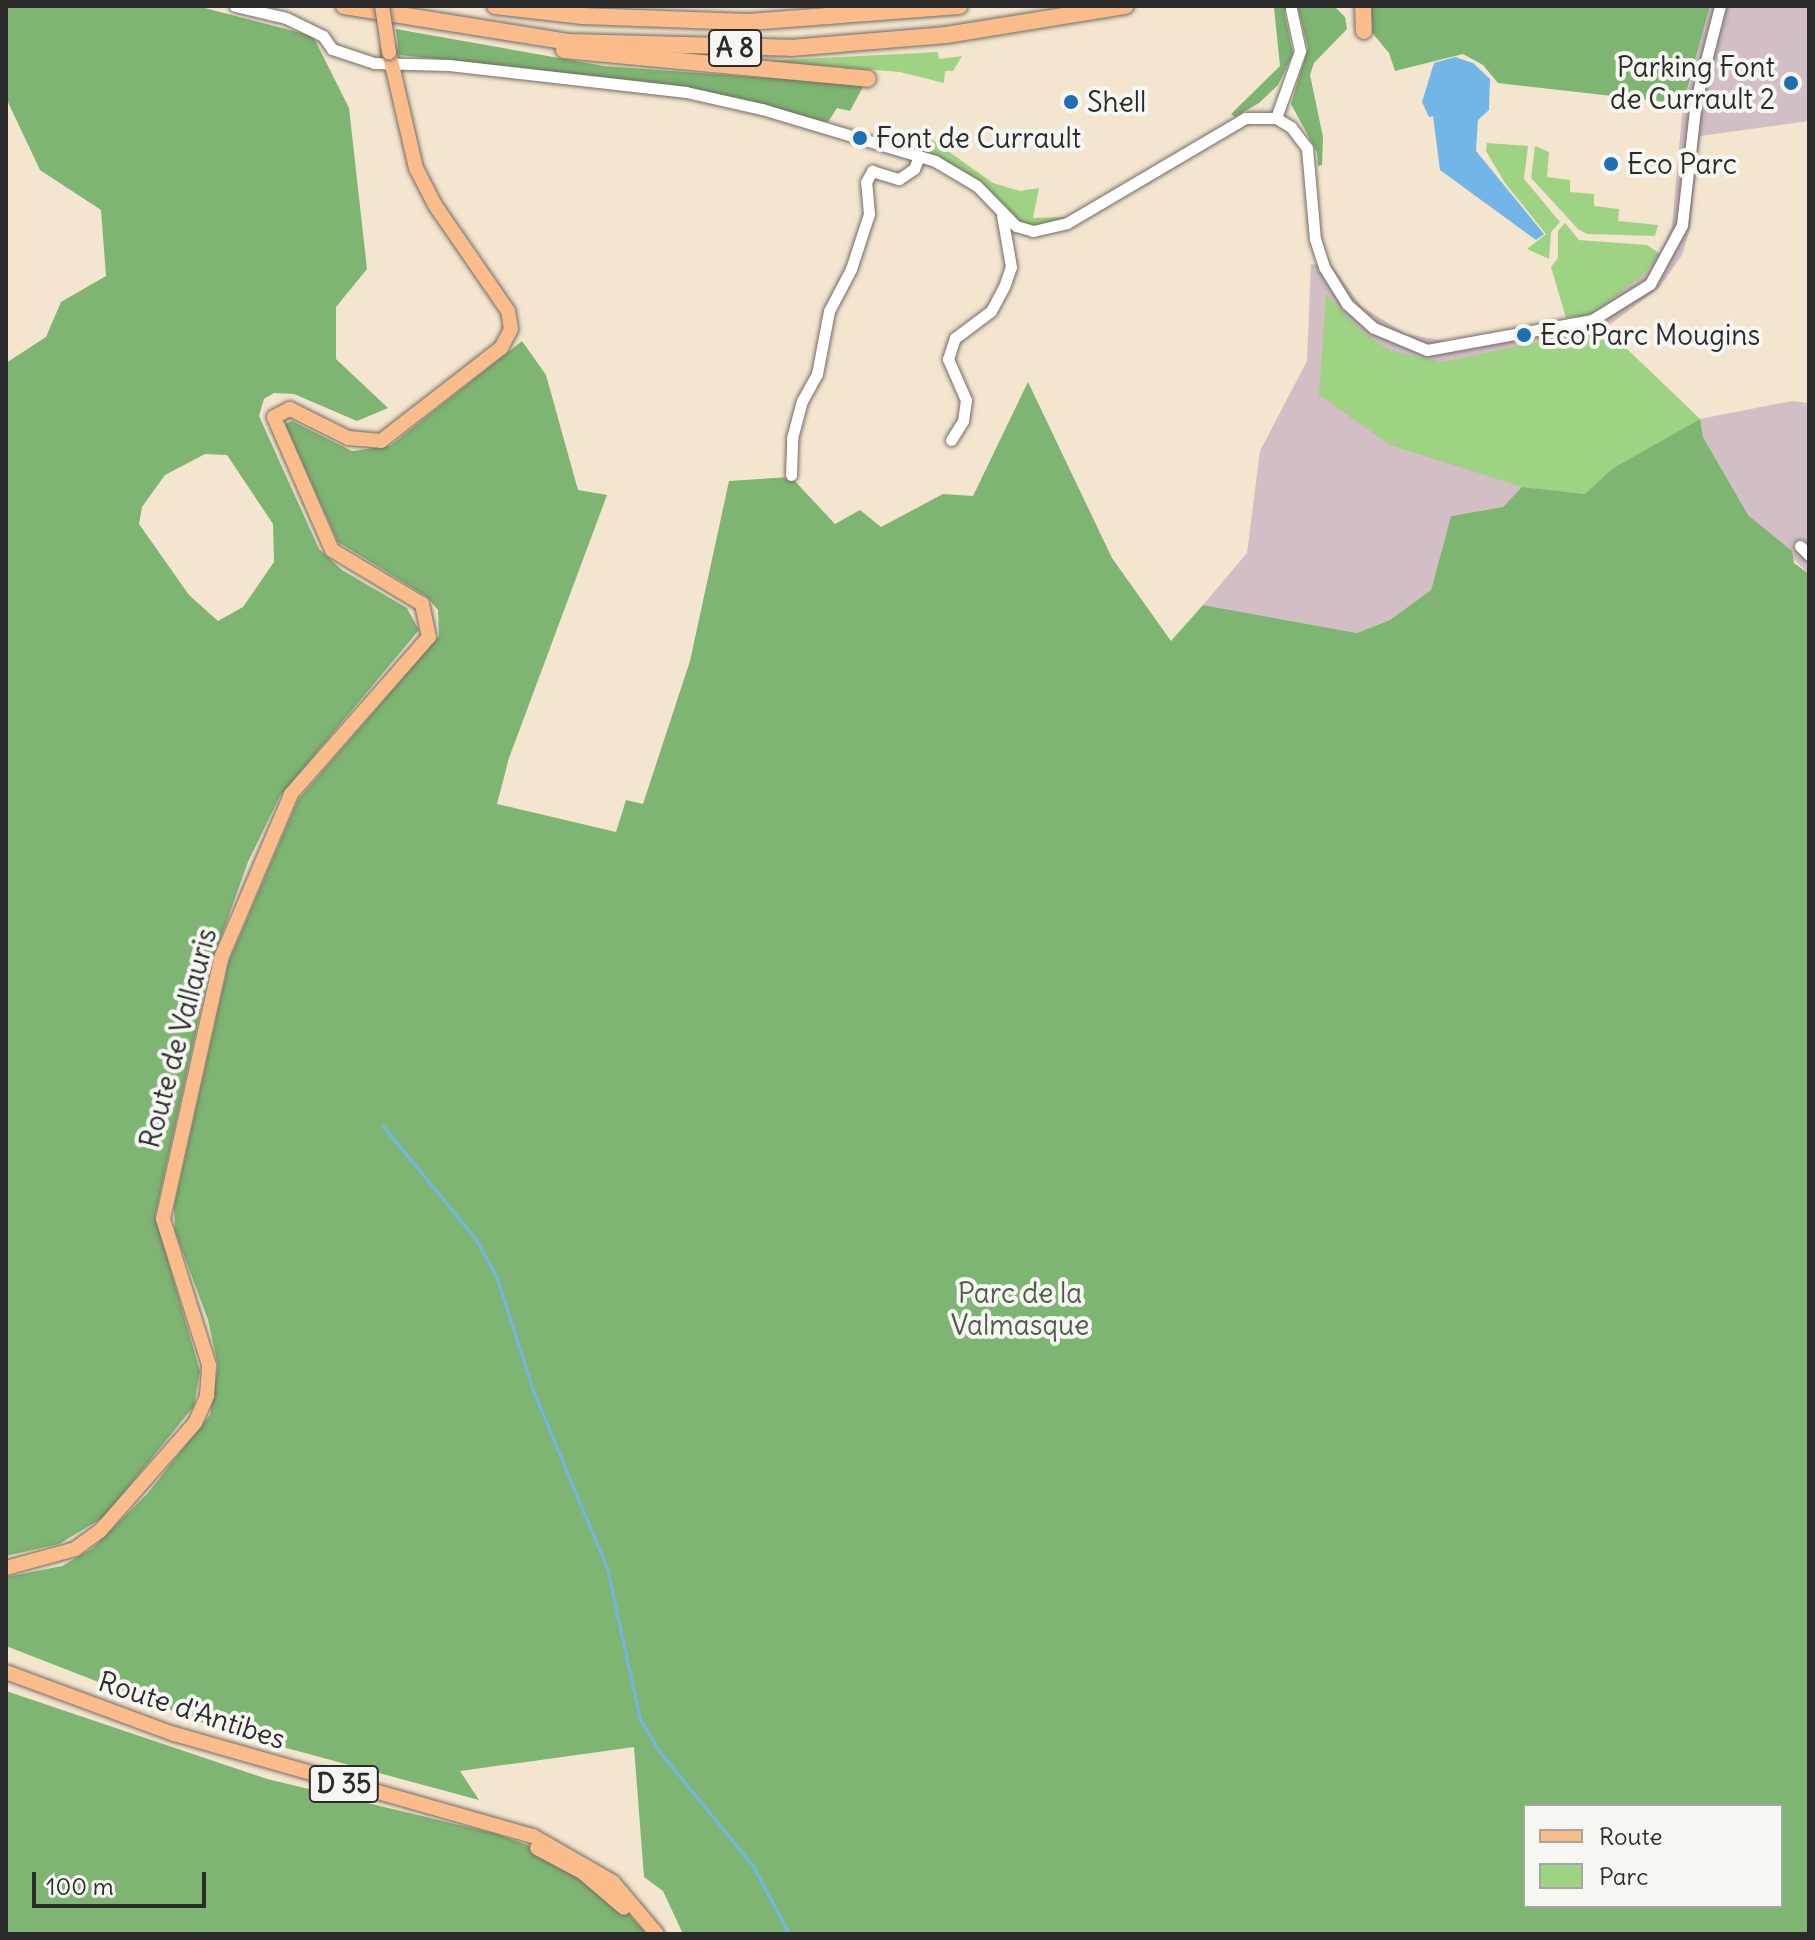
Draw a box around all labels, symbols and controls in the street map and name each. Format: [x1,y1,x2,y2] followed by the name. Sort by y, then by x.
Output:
[707,26,763,70] road number: A 8
[1610,50,1775,116] place label: Parking Font de Currault 2
[1782,74,1800,92] marker: Parking Font de Currault 2
[1087,85,1146,119] place label: Shell
[1062,93,1080,111] marker: Shell
[876,121,1081,155] place label: Font de Currault
[851,129,869,147] marker: Font de Currault
[1627,147,1737,181] place label: Eco Parc
[1602,155,1620,173] marker: Eco Parc
[1540,318,1760,352] place label: Eco'Parc Mougins
[1515,326,1533,344] marker: Eco'Parc Mougins
[133,924,223,1152] street label: Route de Vallauris
[951,1276,1089,1342] park label: Parc de la Valmasque
[94,1664,290,1756] street label: Route d'Antibes
[308,1762,380,1806] road number: D 35
[1523,1804,1783,1908] legend
[1599,1821,1662,1851] text: Route
[36,1856,210,1906] scale bar
[1599,1861,1648,1891] text: Parc
[46,1871,114,1901] text: 100 m

